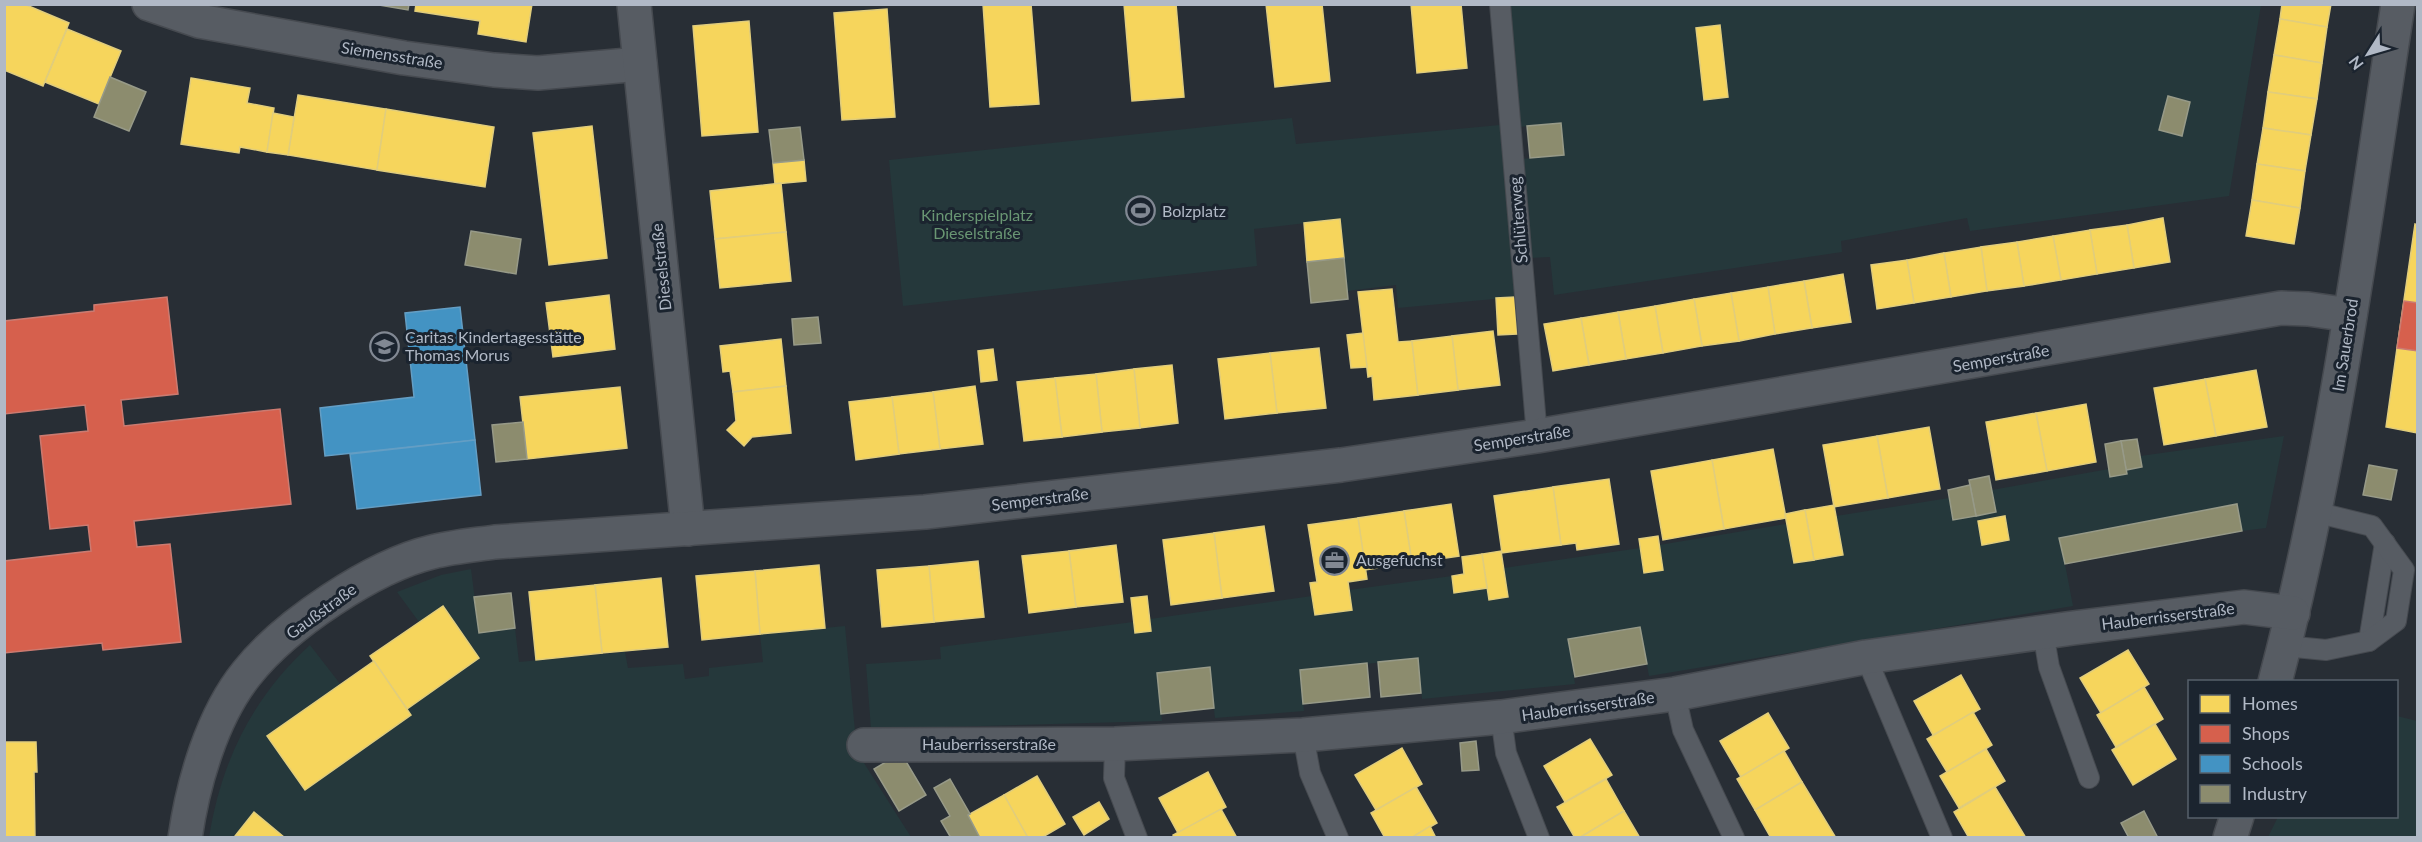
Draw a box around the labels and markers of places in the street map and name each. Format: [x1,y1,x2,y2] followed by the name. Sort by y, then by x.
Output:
[1125,195,1157,227] sports icon: Bolzplatz
[1162,201,1226,220] place label: Bolzplatz
[405,327,582,364] place label: Caritas Kindertagesstätte Thomas Morus
[368,330,400,362] school or university icon: Caritas Kindertagesstätte Thomas Morus
[1319,544,1351,576] office icon: Ausgefuchst
[1356,550,1443,569] place label: Ausgefuchst

